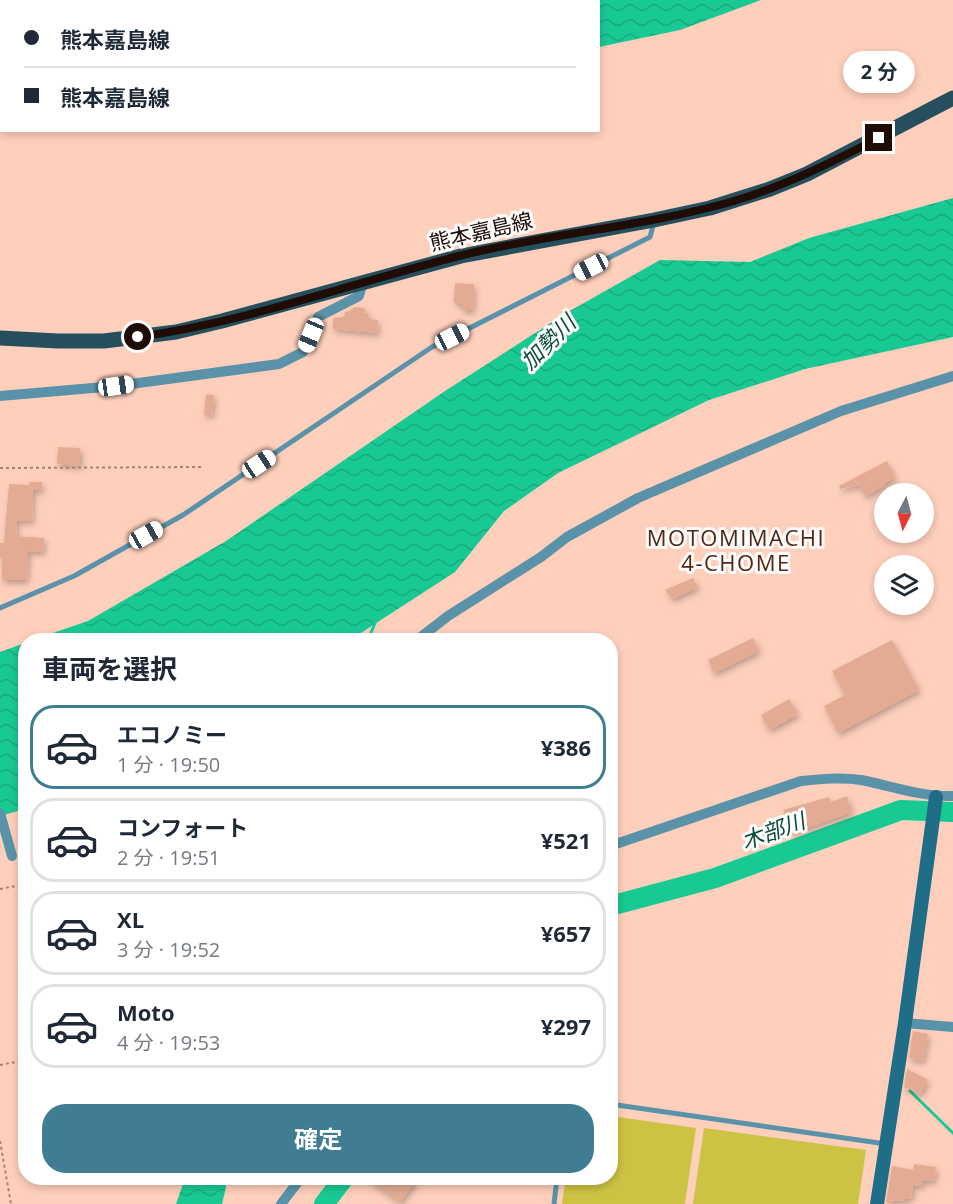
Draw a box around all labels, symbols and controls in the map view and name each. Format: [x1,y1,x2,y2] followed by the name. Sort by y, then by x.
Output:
[60,24,170,54] text: 熊本嘉島線
[843,51,915,93] callout: 2 分
[861,58,897,85] text: 2 分
[60,82,170,112] text: 熊本嘉島線
[865,124,892,151] route end
[426,206,535,256] street label: 熊本嘉島線
[571,251,611,283] car
[513,306,583,375] water label: 加勢川
[296,315,326,355] car
[432,321,472,353] car
[124,323,151,350] route start
[97,375,135,397] car
[239,447,279,481] car
[874,483,934,543] north arrow
[874,483,934,615] map controls
[126,518,166,552] car
[647,522,825,577] district label: MOTOMIMACHI 4-CHOME
[874,555,934,615] button: layers
[42,650,177,687] text: 車両を選択
[117,719,227,749] text: エコノミー
[45,720,99,774] icon: car
[541,732,591,762] text: ¥386
[117,751,220,778] text: 1 分 · 19:50
[737,804,811,855] water label: 木部川
[117,812,248,842] text: コンフォート
[45,813,99,867] icon: car
[541,825,591,855] text: ¥521
[117,844,220,871] text: 2 分 · 19:51
[117,904,144,934] text: XL
[45,906,99,960] icon: car
[541,918,591,948] text: ¥657
[117,936,220,963] text: 3 分 · 19:52
[117,997,175,1027] text: Moto
[45,999,99,1053] icon: car
[541,1011,591,1041] text: ¥297
[117,1029,220,1056] text: 4 分 · 19:53
[42,1104,594,1173] button: 確定

